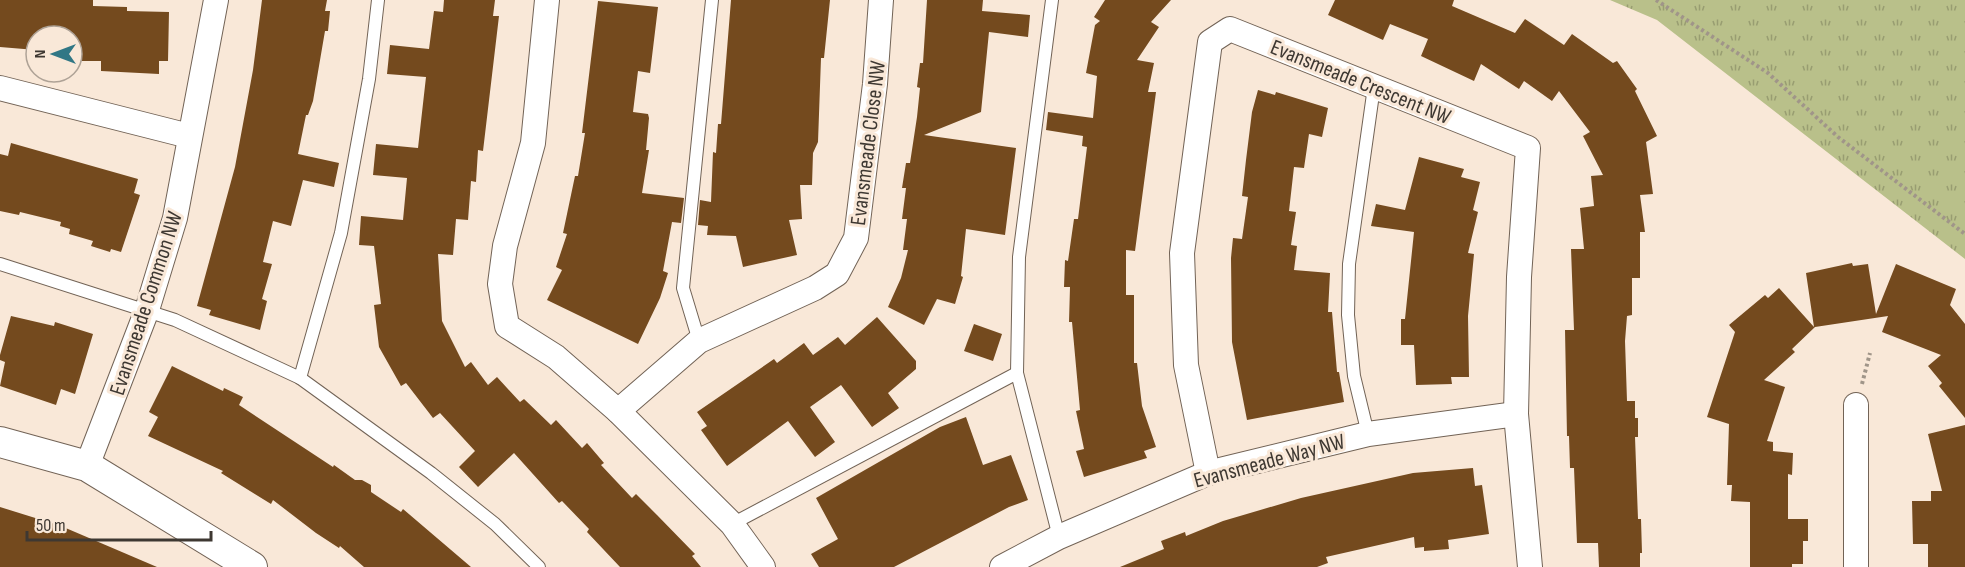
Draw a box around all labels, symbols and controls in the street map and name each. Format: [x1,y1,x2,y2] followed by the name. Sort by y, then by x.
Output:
[24,24,84,84] north arrow
[1266,34,1455,131] street label: Evansmeade Crescent NW
[31,50,50,58] text: N
[845,59,892,227] street label: Evansmeade Close NW
[104,208,189,399] street label: Evansmeade Common NW
[1191,428,1348,495] street label: Evansmeade Way NW
[27,504,212,542] scale bar
[36,515,66,536] text: 50 m

